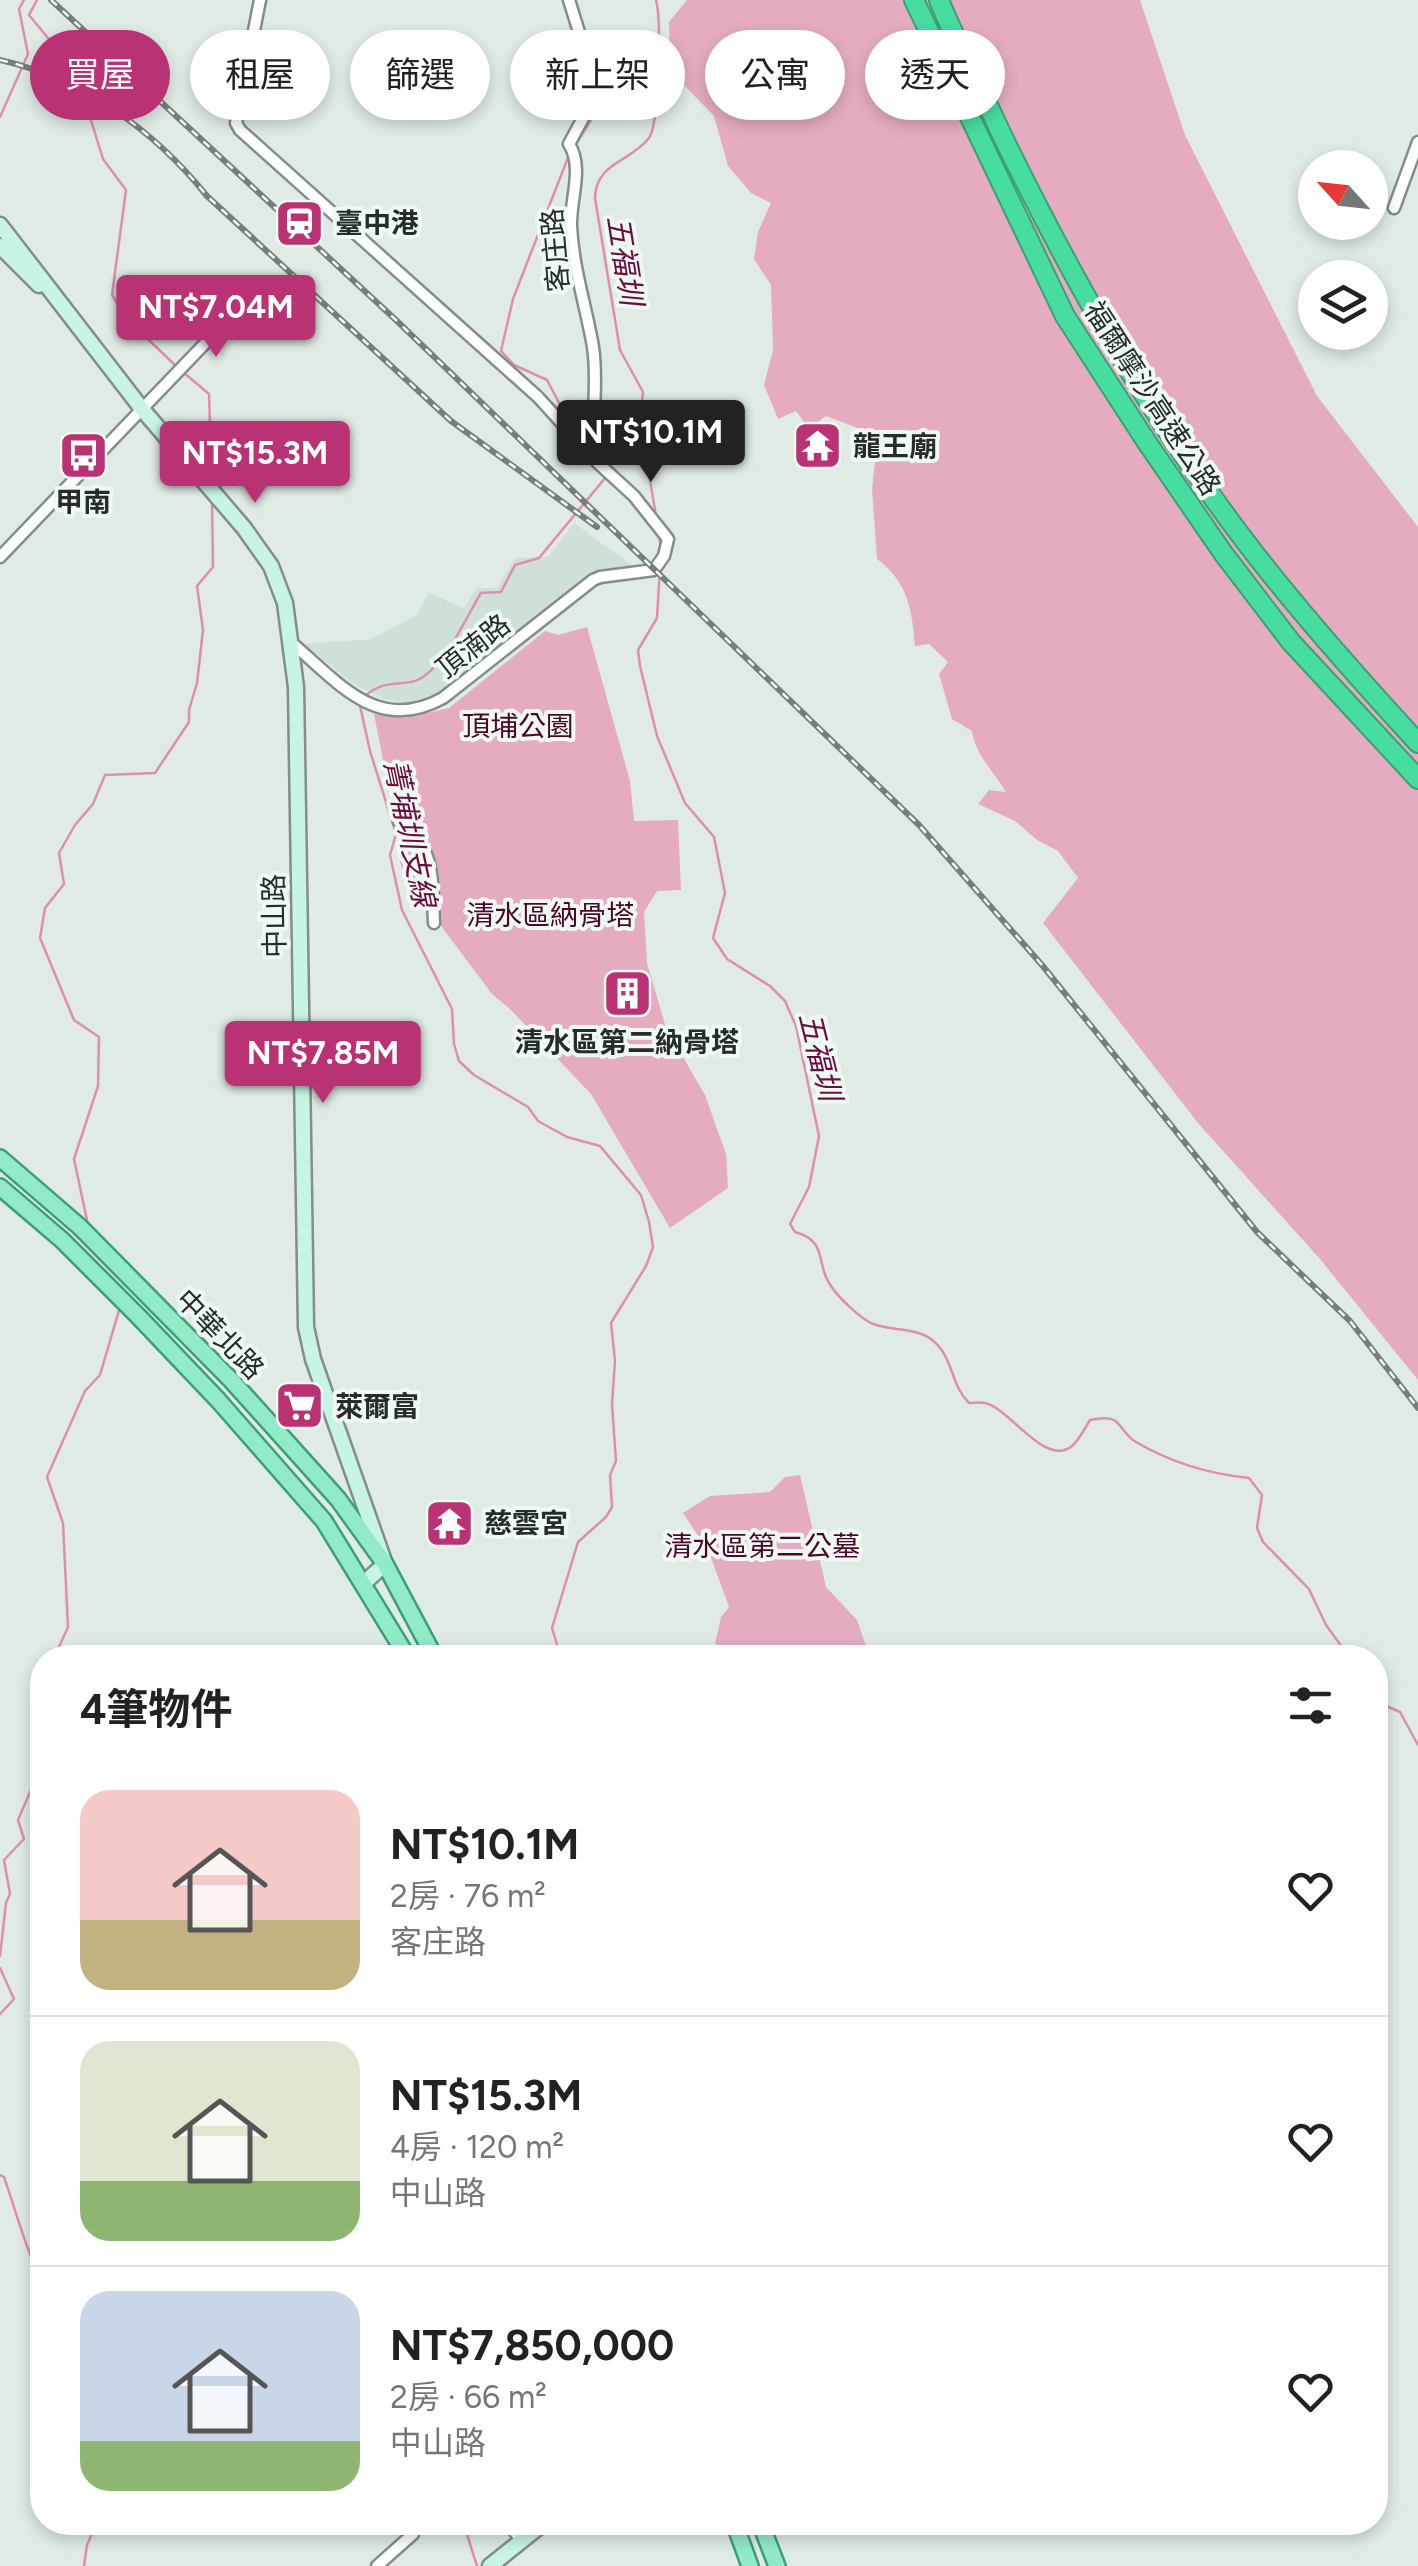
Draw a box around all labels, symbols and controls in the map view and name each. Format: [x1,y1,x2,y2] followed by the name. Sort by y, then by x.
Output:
[30,30,170,120] chip: 買屋
[190,30,330,120] chip: 租屋
[350,30,490,120] chip: 篩選
[510,30,685,120] chip: 新上架
[705,30,845,120] chip: 公寓
[865,30,1005,120] chip: 透天
[1298,150,1388,240] north arrow
[1298,150,1388,350] map controls
[274,197,326,249] station icon: 臺中港
[335,206,419,240] place label: 臺中港
[534,207,576,293] street label: 客庄路
[600,213,651,311] water label: 五福圳
[1298,260,1388,350] button: layers
[113,275,319,360] pin: NT$7.04M
[138,288,294,326] text: NT$7.04M
[1078,295,1228,501] street label: 福爾摩沙高速公路
[548,400,754,485] pin: NT$10.1M
[579,413,723,451] text: NT$10.1M
[792,420,844,472] temple icon: 龍王廟
[152,421,358,506] pin: NT$15.3M
[57,429,109,481] bus stop icon: 甲南
[853,429,937,463] place label: 龍王廟
[182,434,328,472] text: NT$15.3M
[55,485,111,519] place label: 甲南
[429,607,517,685] street label: 頂湳路
[462,709,574,743] park label: 頂埔公園
[376,756,444,913] water label: 菁埔圳支線
[256,874,292,958] street label: 中山路
[466,898,634,932] park label: 清水區納骨塔
[601,968,653,1020] building icon: 清水區第二納骨塔
[791,1008,850,1108] water label: 五福圳
[220,1021,426,1106] pin: NT$7.85M
[515,1025,739,1059] place label: 清水區第二納骨塔
[247,1034,399,1072] text: NT$7.85M
[169,1282,271,1386] street label: 中華北路
[274,1380,326,1432] supermarket icon: 萊爾富
[335,1389,419,1423] place label: 萊爾富
[423,1497,475,1549] temple icon: 慈雲宮
[484,1506,568,1540] place label: 慈雲宮
[664,1529,860,1563] park label: 清水區第二公墓
[1283,1678,1338,1733] icon: filters
[80,1684,233,1735] text: 4筆物件
[390,1819,579,1870] text: NT$10.1M
[160,1830,280,1950] icon: home
[1283,1863,1338,1918] icon: heart
[390,1877,546,1915] text: 2房 · 76 m²
[390,1923,486,1961] text: 客庄路
[390,2070,582,2121] text: NT$15.3M
[160,2081,280,2201] icon: home
[1283,2114,1338,2169] icon: heart
[390,2128,564,2166] text: 4房 · 120 m²
[390,2174,486,2212] text: 中山路
[390,2320,674,2371] text: NT$7,850,000
[160,2331,280,2451] icon: home
[1283,2364,1338,2419] icon: heart
[390,2378,547,2416] text: 2房 · 66 m²
[390,2424,486,2462] text: 中山路

